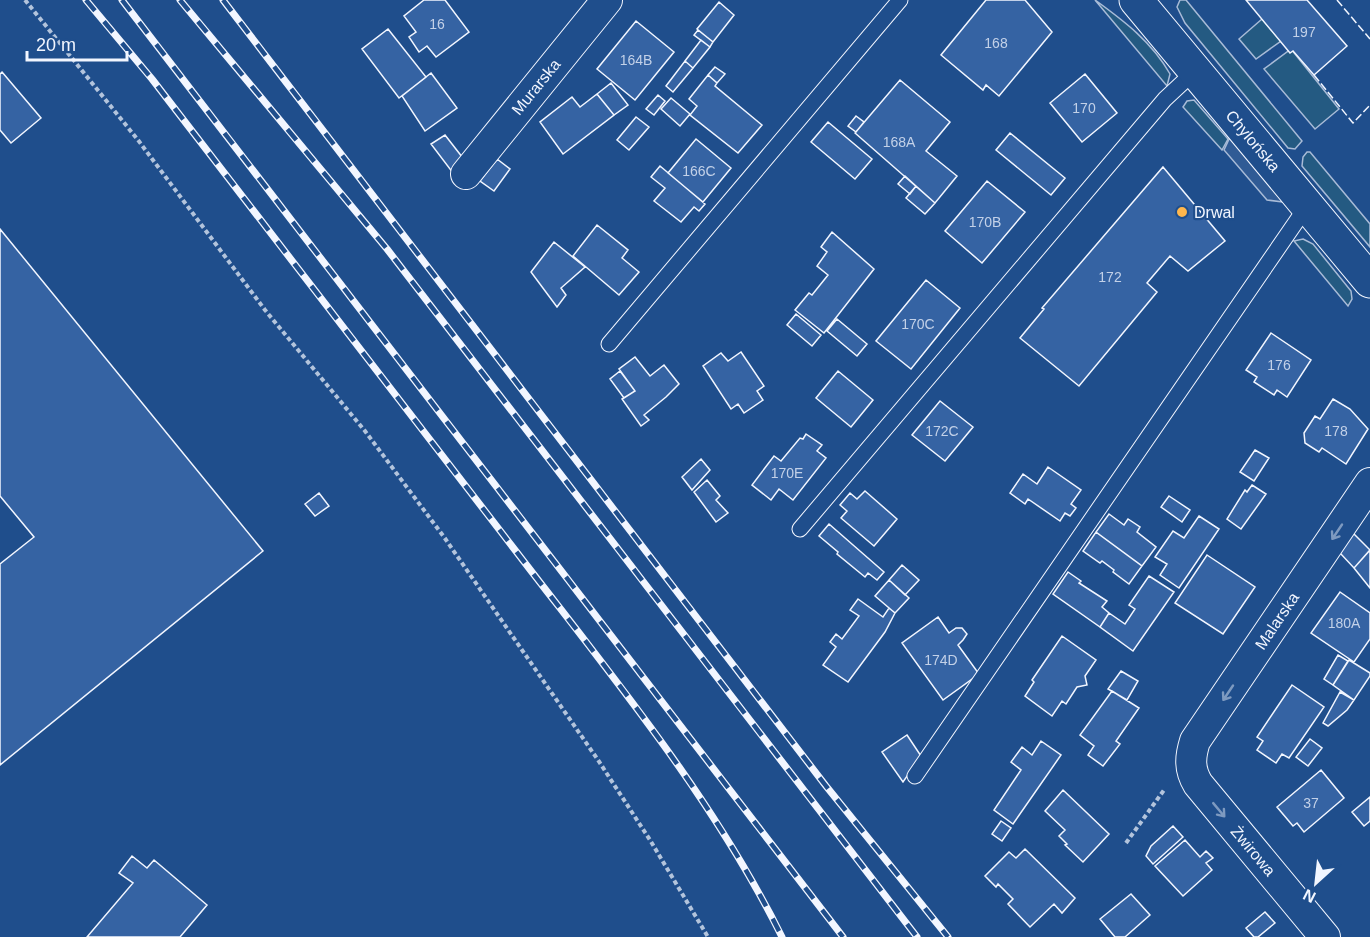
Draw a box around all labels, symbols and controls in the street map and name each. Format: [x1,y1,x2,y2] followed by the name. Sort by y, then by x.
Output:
[429,16,445,32] house number: 16
[27,24,128,62] scale bar
[1292,24,1316,40] house number: 197
[36,35,76,55] text: 20 m
[984,35,1008,51] house number: 168
[620,52,652,68] house number: 164B
[508,56,564,118] street label: Murarska
[1072,100,1096,116] house number: 170
[1222,107,1284,175] street label: Chylońska
[883,134,916,150] house number: 168A
[682,163,716,179] house number: 166C
[1194,204,1235,221] place label: Drwal
[1175,205,1189,219] marker: Drwal
[969,214,1001,230] house number: 170B
[1098,269,1122,285] house number: 172
[901,316,935,332] house number: 170C
[1267,357,1291,373] house number: 176
[925,423,959,439] house number: 172C
[1324,423,1348,439] house number: 178
[771,465,803,481] house number: 170E
[1331,523,1343,540] one-way arrow
[1252,589,1302,653] street label: Malarska
[1328,615,1361,631] house number: 180A
[924,652,958,668] house number: 174D
[1222,685,1234,701] one-way arrow
[1303,795,1319,811] house number: 37
[1212,801,1225,817] one-way arrow
[1227,822,1279,879] street label: Żwirowa
[1286,853,1346,913] north arrow
[1300,886,1318,906] text: N

